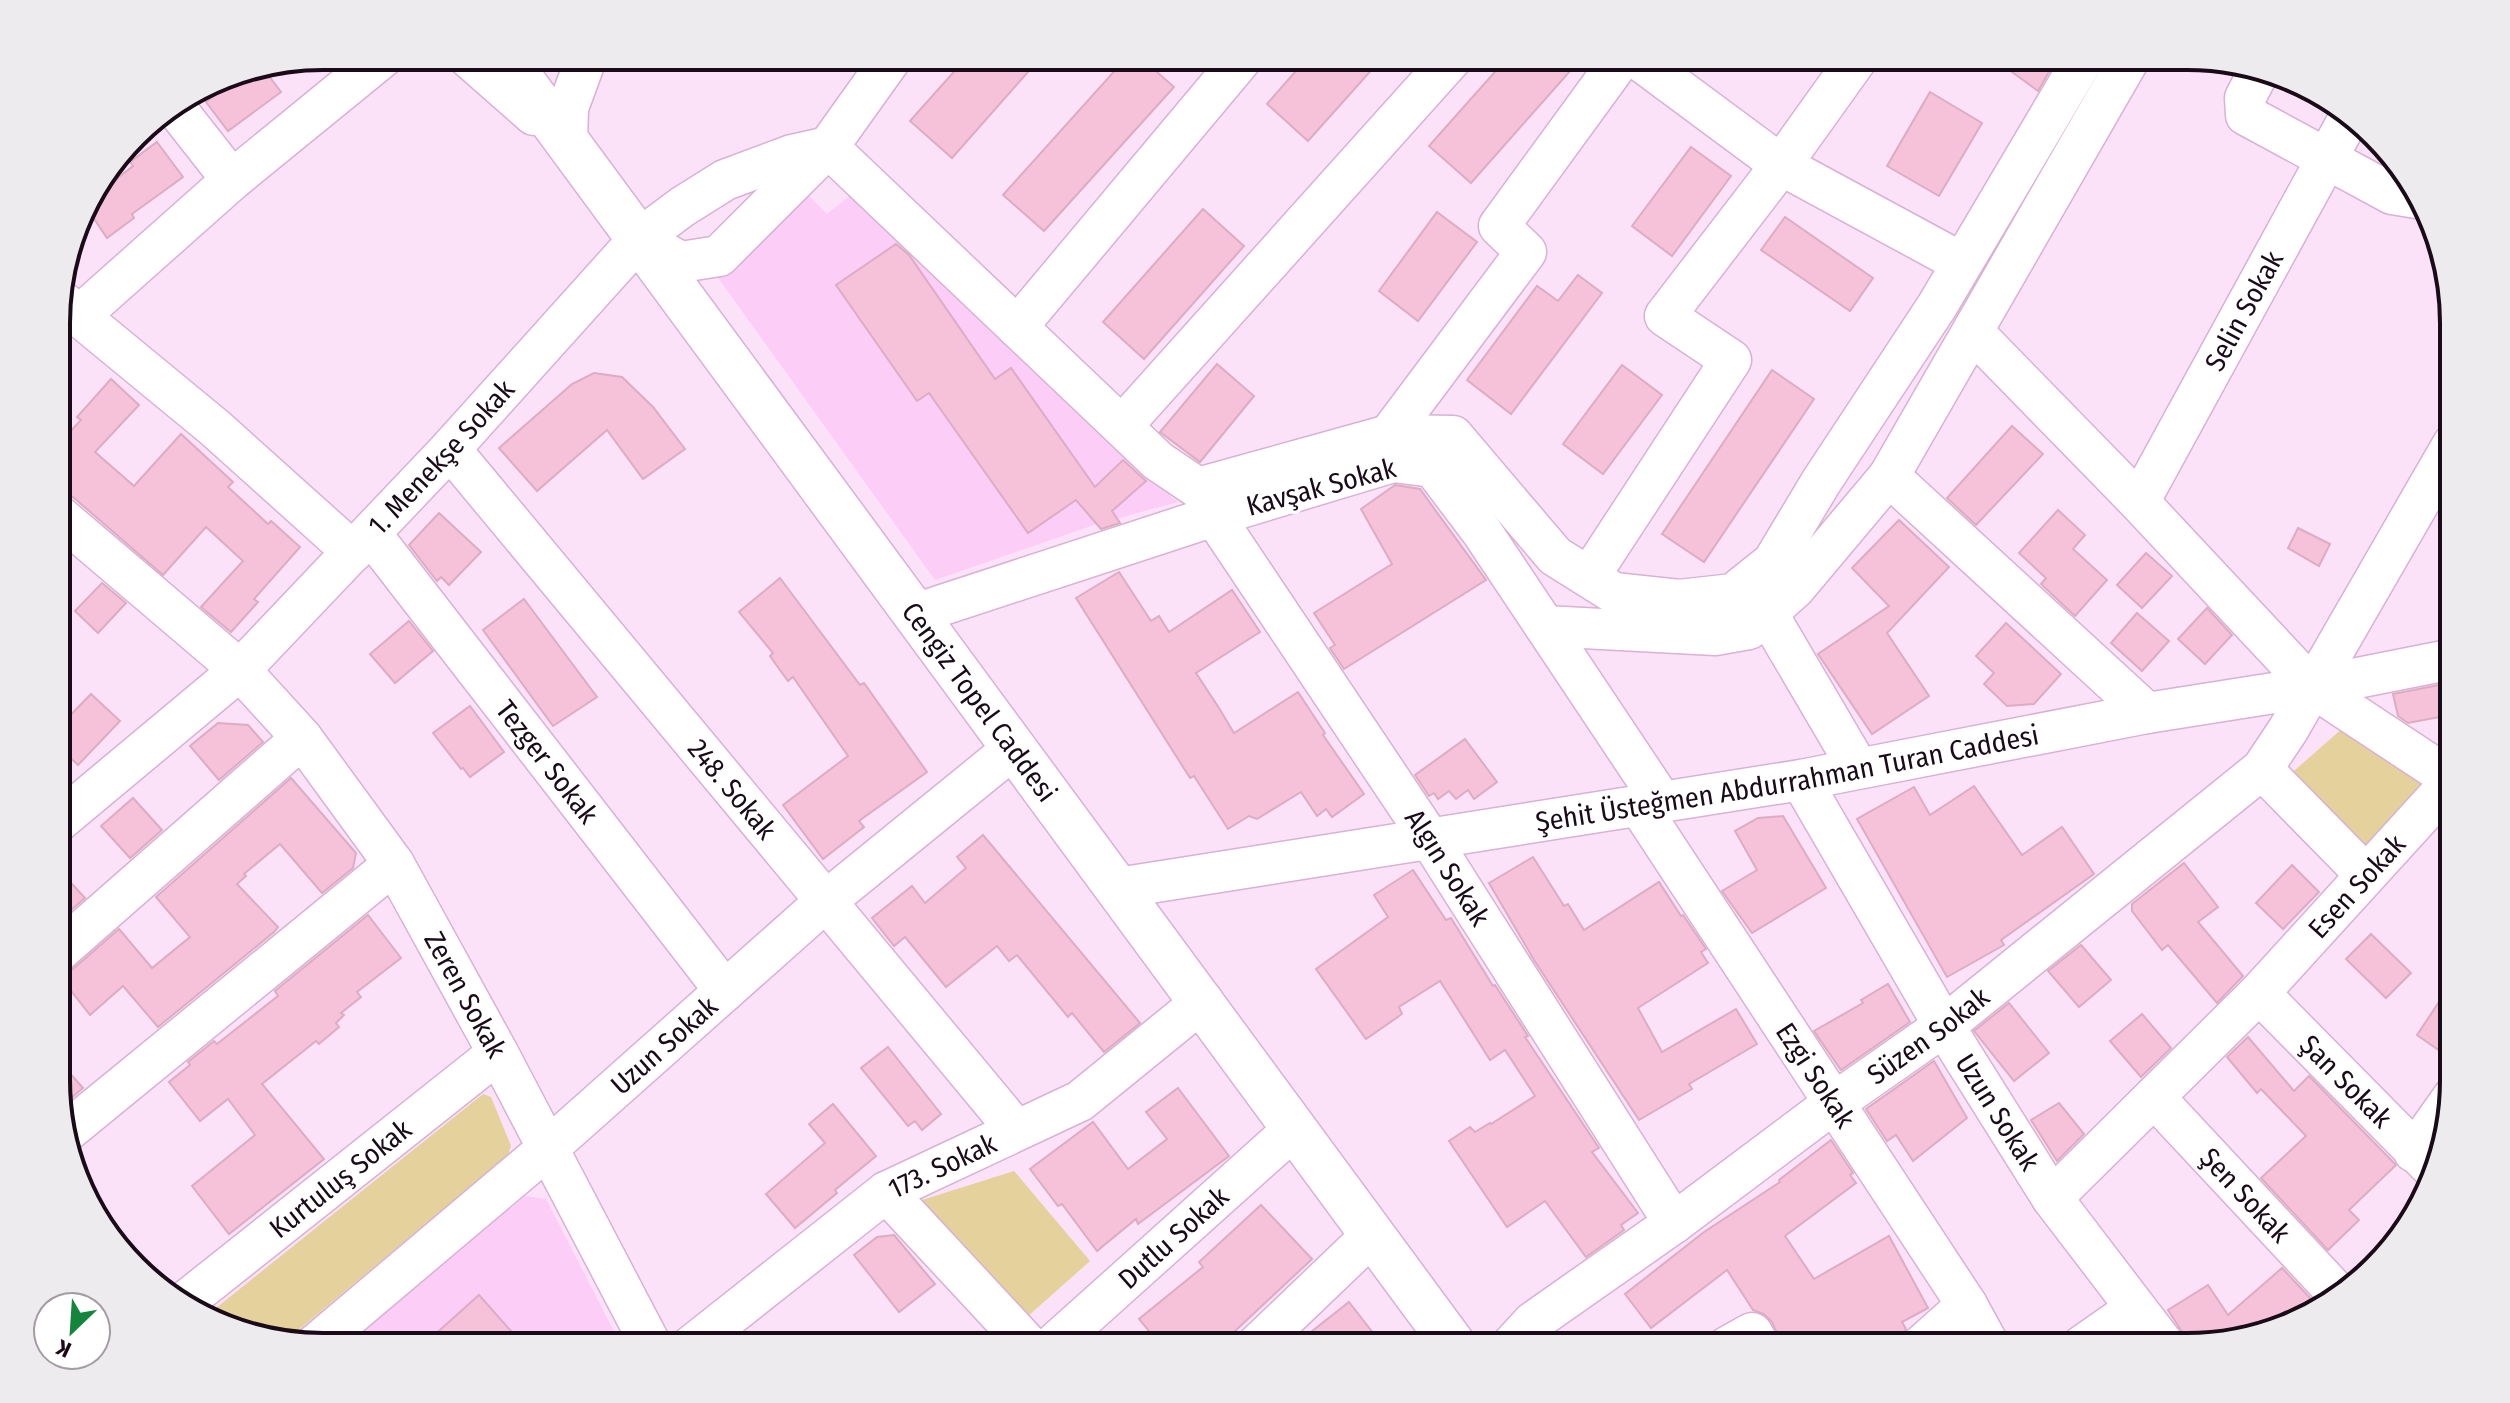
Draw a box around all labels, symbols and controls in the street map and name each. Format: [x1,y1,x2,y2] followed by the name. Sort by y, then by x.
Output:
[2198,244,2290,376] street label: Selin Sokak
[361,372,522,541] street label: 1. Menekşe Sokak
[1243,451,1400,523] street label: Kavşak Sokak
[895,595,1064,808] street label: Cengiz Topel Caddesi
[489,694,606,831] street label: Tezger Sokak
[1533,718,2041,838] street label: Şehit Üsteğmen Abdurrahman Turan Caddesi
[681,732,784,846] street label: 248. Sokak
[1398,803,1498,932] street label: Algın Sokak
[2301,827,2412,945] street label: Esen Sokak
[418,926,514,1064] street label: Zeren Sokak
[1861,979,1996,1091] street label: Süzen Sokak
[604,989,725,1101] street label: Uzun Sokak
[1769,1016,1863,1135] street label: Ezgi Sokak
[2293,1028,2400,1135] street label: Şan Sokak
[1949,1048,2047,1177] street label: Uzun Sokak
[263,1112,418,1245] street label: Kurtuluş Sokak
[883,1126,1002,1205] street label: 173. Sokak
[2193,1141,2298,1250] street label: Şen Sokak
[1111,1179,1236,1295] street label: Dutlu Sokak
[32,1291,112,1371] north arrow
[51,1333,75,1364] text: K

